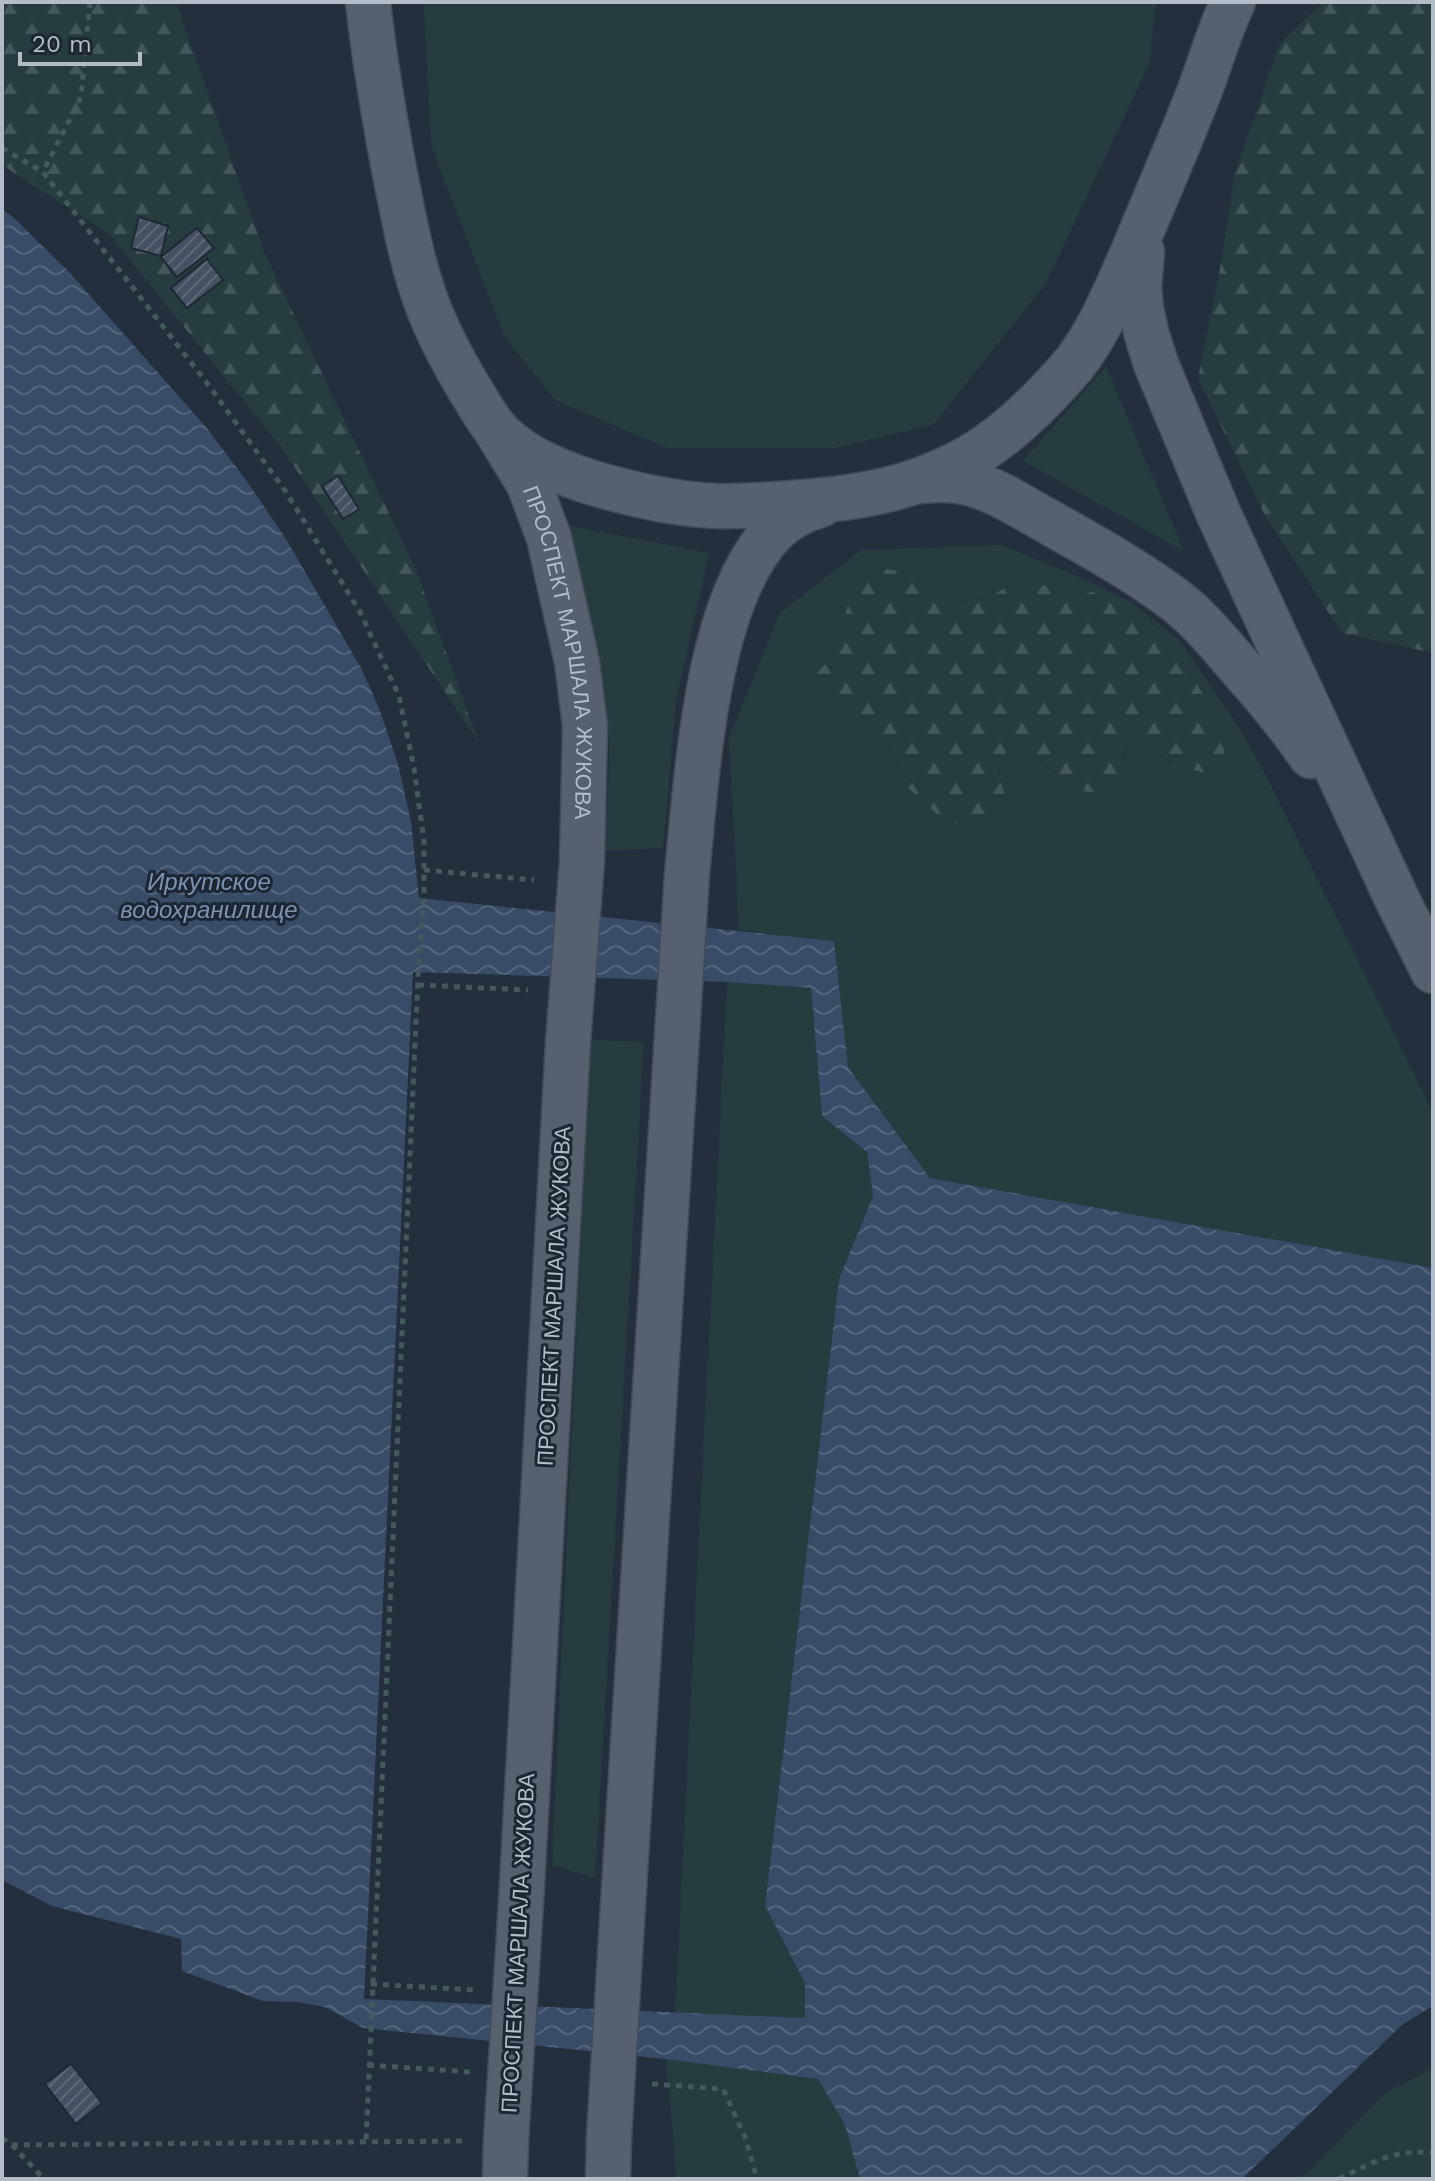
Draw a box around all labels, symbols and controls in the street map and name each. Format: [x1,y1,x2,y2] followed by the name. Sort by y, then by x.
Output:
[20,16,140,66] scale bar
[32,30,92,58] text: 20 m
[518,482,597,820] street label: ПРОСПЕКТ МАРШАЛА ЖУКОВА
[120,868,298,924] water label: Иркутское водохранилище
[533,1125,575,1466] street label: ПРОСПЕКТ МАРШАЛА ЖУКОВА
[497,1772,539,2113] street label: ПРОСПЕКТ МАРШАЛА ЖУКОВА

